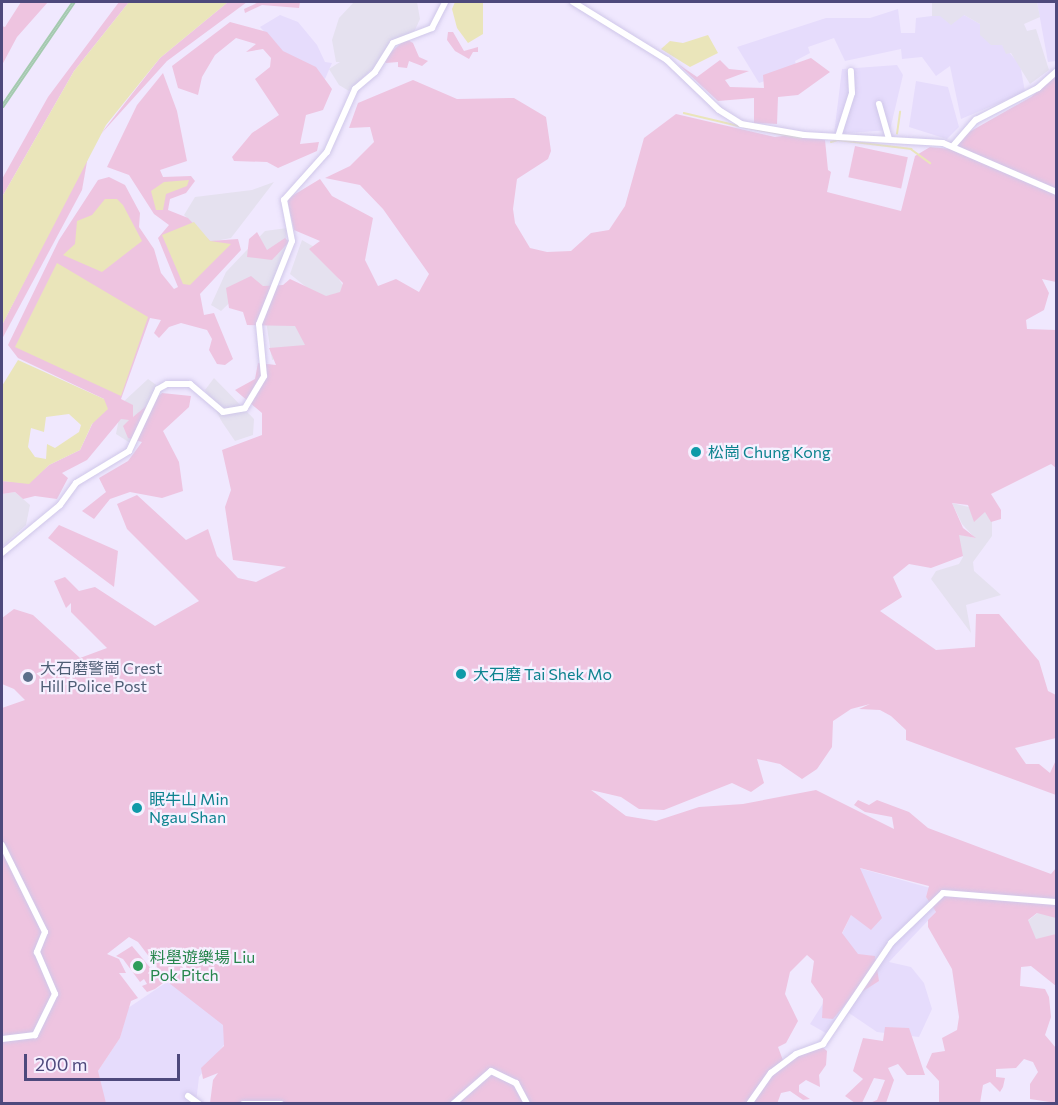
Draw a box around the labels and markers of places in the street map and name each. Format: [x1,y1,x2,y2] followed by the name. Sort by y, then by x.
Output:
[708,442,831,462] place label: 松崗 Chung Kong
[689,445,703,459] marker: 松崗 Chung Kong
[40,658,162,696] place label: 大石磨警崗 Crest Hill Police Post
[473,664,612,684] place label: 大石磨 Tai Shek Mo
[454,667,468,681] marker: 大石磨 Tai Shek Mo
[21,670,35,684] marker: 大石磨警崗 Crest Hill Police Post
[149,789,229,827] place label: 眠牛山 Min Ngau Shan
[130,801,144,815] marker: 眠牛山 Min Ngau Shan
[150,947,255,985] place label: 料壆遊樂場 Liu Pok Pitch
[131,959,145,973] marker: 料壆遊樂場 Liu Pok Pitch

